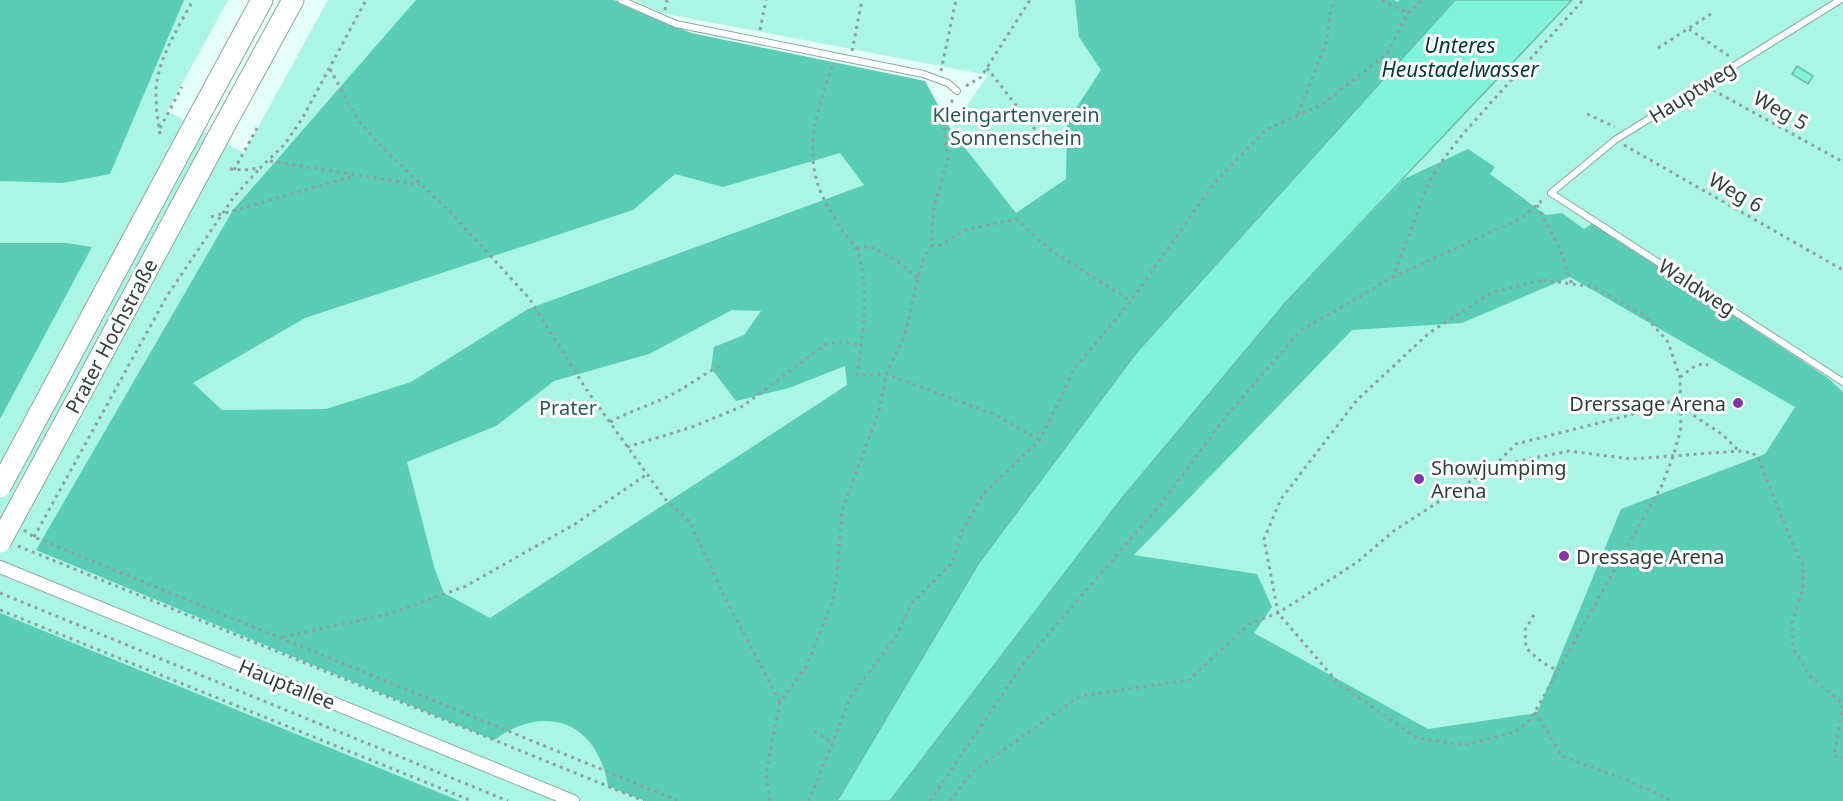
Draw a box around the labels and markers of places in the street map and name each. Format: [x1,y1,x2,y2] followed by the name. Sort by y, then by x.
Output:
[1569,390,1726,417] place label: Drerssage Arena
[1731,396,1745,410] marker: Drerssage Arena
[1431,454,1566,504] place label: Showjumpimg Arena
[1412,472,1426,486] marker: Showjumpimg Arena
[1576,543,1724,570] place label: Dressage Arena
[1557,549,1571,563] marker: Dressage Arena

